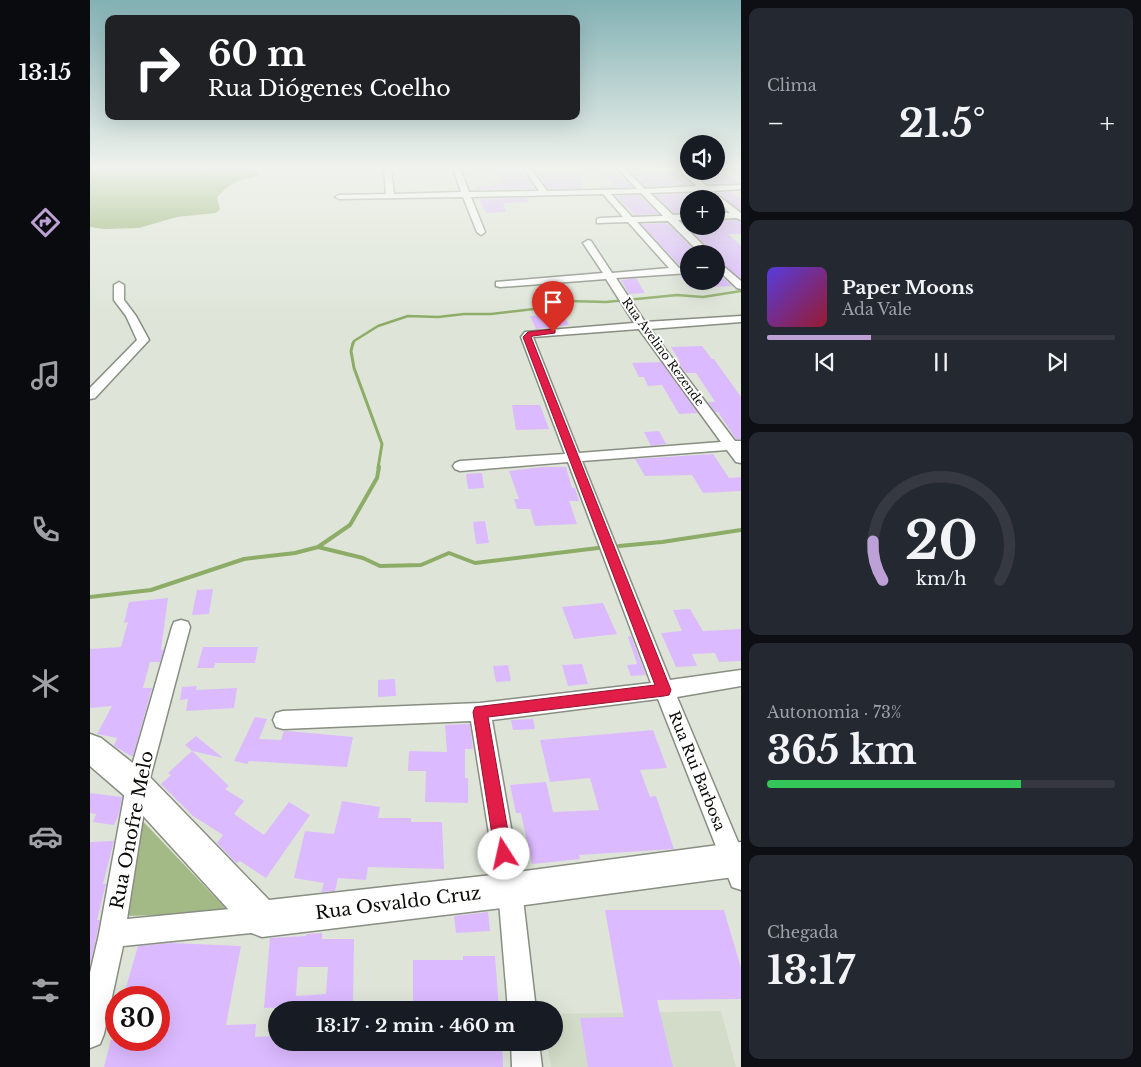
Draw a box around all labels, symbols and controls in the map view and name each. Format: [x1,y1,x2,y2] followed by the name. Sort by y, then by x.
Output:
[208,32,306,75] text: 60 m
[125,35,190,100] icon: right
[19,59,71,86] text: 13:15
[208,75,451,102] text: Rua Diógenes Coelho
[767,75,817,95] text: Clima
[899,100,985,147] text: 21.5°
[767,106,785,141] text: −
[1100,106,1115,141] text: +
[680,135,725,290] map controls
[680,135,725,180] button: sound
[680,190,725,235] button: +
[28,205,63,240] icon: directions
[680,245,725,290] button: −
[842,276,974,299] text: Paper Moons
[532,281,574,332] pin
[539,288,567,316] icon: arrive
[619,295,708,409] street label: Rua Avelino Rezende
[842,299,912,319] text: Ada Vale
[811,348,839,376] icon: previous
[927,348,955,376] icon: pause
[1043,348,1071,376] icon: next
[28,358,63,393] icon: music
[904,509,978,573] text: 20
[28,512,63,547] icon: phone
[916,568,966,590] text: km/h
[28,666,63,701] icon: climate
[767,702,902,722] text: Autonomia · 73%
[665,708,730,834] street label: Rua Rui Barbosa
[767,727,917,774] text: 365 km
[106,749,158,911] street label: Rua Onofre Melo
[28,819,63,854] icon: car
[477,827,529,879] position arrow
[314,882,482,924] street label: Rua Osvaldo Cruz
[767,922,838,942] text: Chegada
[767,947,855,994] text: 13:17
[28,973,63,1008] icon: filters
[105,986,170,1051] speed limit sign: 30
[316,1014,515,1037] text: 13:17 · 2 min · 460 m

